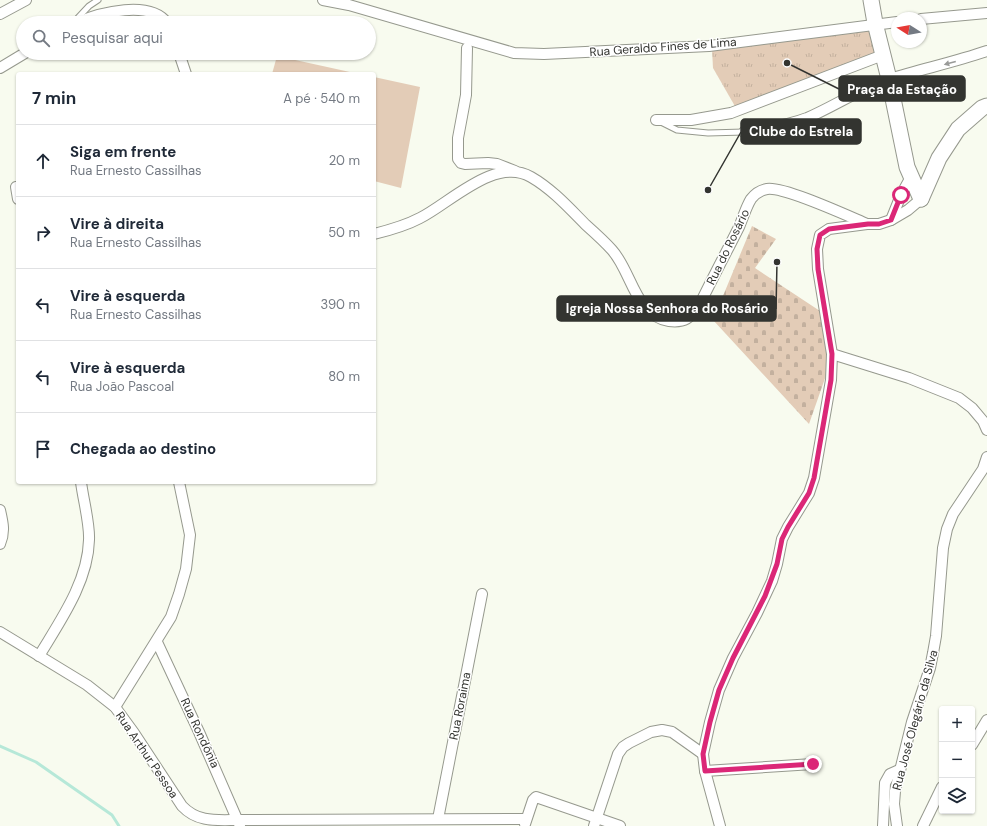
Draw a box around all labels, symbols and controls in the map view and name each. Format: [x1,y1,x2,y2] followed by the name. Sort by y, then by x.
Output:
[891,12,927,48] north arrow
[16,16,376,60] search box
[30,27,52,49] icon: search
[62,28,163,48] text: Pesquisar aqui
[589,34,737,60] street label: Rua Geraldo Fines de Lima
[944,60,956,66] one-way arrow
[839,76,965,101] callout: Praça da Estação
[847,81,957,98] text: Praça da Estação
[32,87,76,109] text: 7 min
[283,90,360,107] text: A pé · 540 m
[741,119,861,144] callout: Clube do Estrela
[749,123,853,140] text: Clube do Estrela
[70,142,176,162] text: Siga em frente
[32,150,54,172] icon: ahead
[329,152,360,169] text: 20 m
[70,162,202,179] text: Rua Ernesto Cassilhas
[892,186,910,204] route start
[703,206,753,288] street label: Rua do Rosário
[70,214,164,234] text: Vire à direita
[32,222,54,244] icon: right
[328,224,360,241] text: 50 m
[70,234,202,251] text: Rua Ernesto Cassilhas
[70,286,185,306] text: Vire à esquerda
[32,294,54,316] icon: left
[321,296,360,313] text: 390 m
[557,296,776,321] callout: Igreja Nossa Senhora do Rosário
[566,300,768,317] text: Igreja Nossa Senhora do Rosário
[70,306,202,323] text: Rua Ernesto Cassilhas
[70,358,185,378] text: Vire à esquerda
[32,366,54,388] icon: left
[328,368,360,385] text: 80 m
[70,378,174,395] text: Rua João Pascoal
[32,438,54,460] icon: arrive
[70,439,216,459] text: Chegada ao destino
[889,648,941,792] street label: Rua José Olegário da Silva
[446,671,474,741] street label: Rua Roraima
[177,695,223,771] street label: Rua Rondônia
[939,706,975,814] map controls
[939,706,975,742] button: +
[112,709,182,801] street label: Rua Arthur Pessoa
[939,742,975,778] button: −
[804,755,822,773] route end
[939,778,975,814] button: layers

